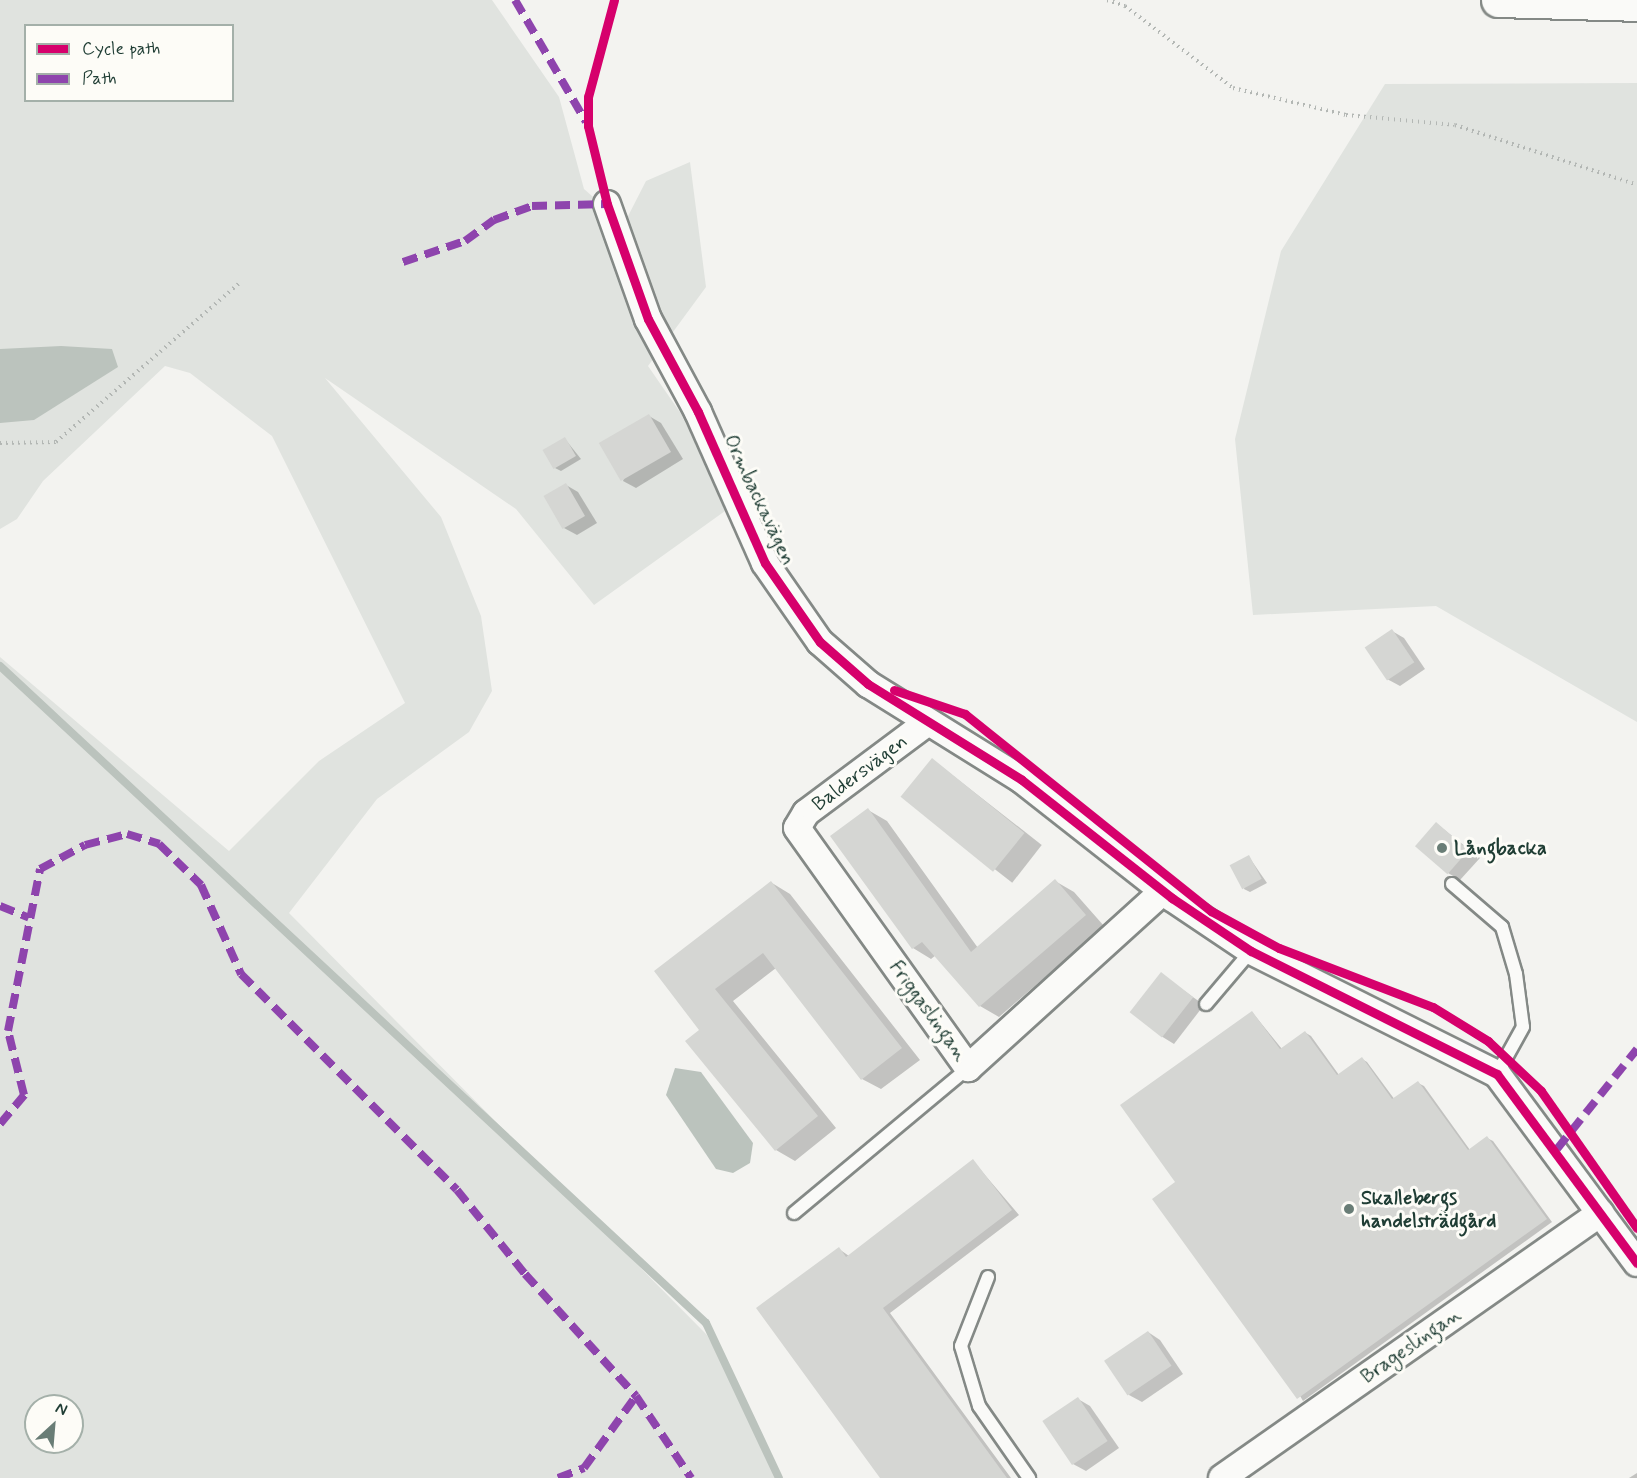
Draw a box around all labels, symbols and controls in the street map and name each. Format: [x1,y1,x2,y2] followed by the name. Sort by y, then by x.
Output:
[24,24,234,102] legend
[82,37,160,61] text: Cycle path
[82,67,117,91] text: Path
[718,431,800,569] street label: Ormbackavägen
[808,729,912,817] street label: Baldersvägen
[1454,836,1547,860] place label: Långbacka
[1435,841,1449,855] marker: Långbacka
[884,956,972,1066] street label: Friggaslingan
[1361,1186,1496,1233] place label: Skallebergs handelsträdgård
[1342,1202,1356,1216] marker: Skallebergs handelsträdgård
[1356,1303,1466,1389] street label: Brageslingan
[24,1394,84,1454] north arrow
[52,1397,71,1421] text: N

